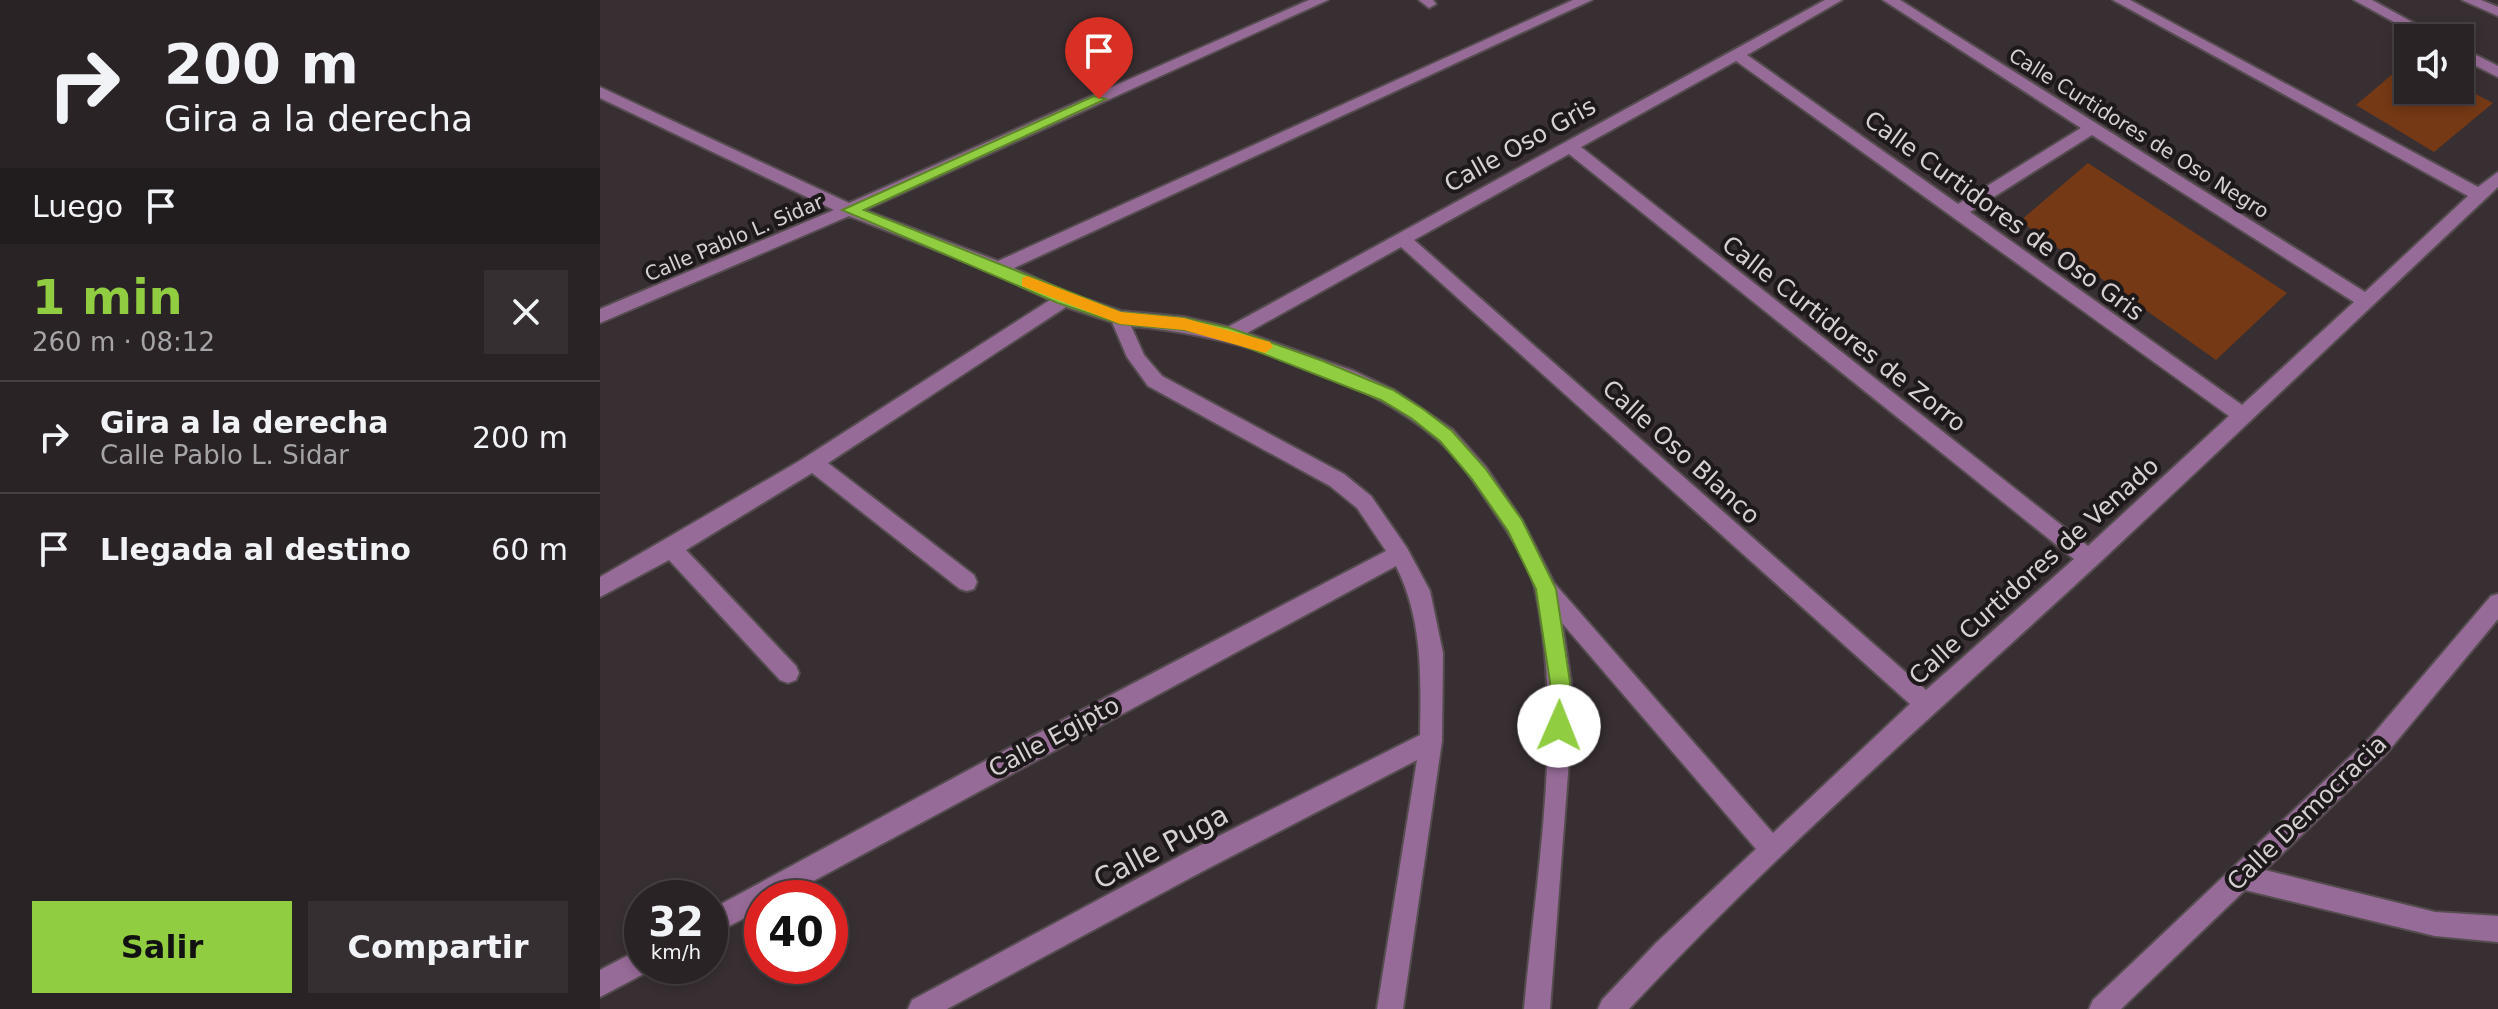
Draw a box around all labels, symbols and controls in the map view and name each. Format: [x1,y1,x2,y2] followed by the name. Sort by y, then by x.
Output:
[1065,17,1133,99] pin
[2394,24,2474,104] map controls
[2394,24,2474,104] button: sound
[1077,29,1121,73] icon: arrive
[164,31,359,96] text: 200 m
[32,32,136,136] icon: right
[2005,43,2273,223] street label: Calle Curtidores de Oso Negro
[1440,92,1600,198] street label: Calle Oso Gris
[164,98,473,139] text: Gira a la derecha
[1859,105,2149,327] street label: Calle Curtidores de Oso Gris
[139,184,183,228] icon: arrive
[32,189,123,224] text: Luego
[641,189,828,286] street label: Calle Pablo L. Sidar
[1717,230,1971,438] street label: Calle Curtidores de Zorro
[32,269,183,325] text: 1 min
[484,270,568,354] button: close
[32,327,215,357] text: 260 m · 08:12
[1597,374,1765,530] street label: Calle Oso Blanco
[100,405,388,440] text: Gira a la derecha
[32,415,76,459] icon: right
[472,420,568,455] text: 200 m
[100,440,349,470] text: Calle Pablo L. Sidar
[1903,452,2165,690] street label: Calle Curtidores de Venado
[32,527,76,571] icon: arrive
[100,532,411,567] text: Llegada al destino
[491,532,568,567] text: 60 m
[1517,684,1601,768] position arrow
[984,691,1124,783] street label: Calle Egipto
[2221,730,2393,896] street label: Calle Democracia
[1088,798,1234,896] street label: Calle Puga
[744,880,848,984] speed limit sign: 40
[648,899,704,945] text: 32
[32,901,292,993] button: Salir
[308,901,568,993] button: Compartir
[651,940,701,964] text: km/h

